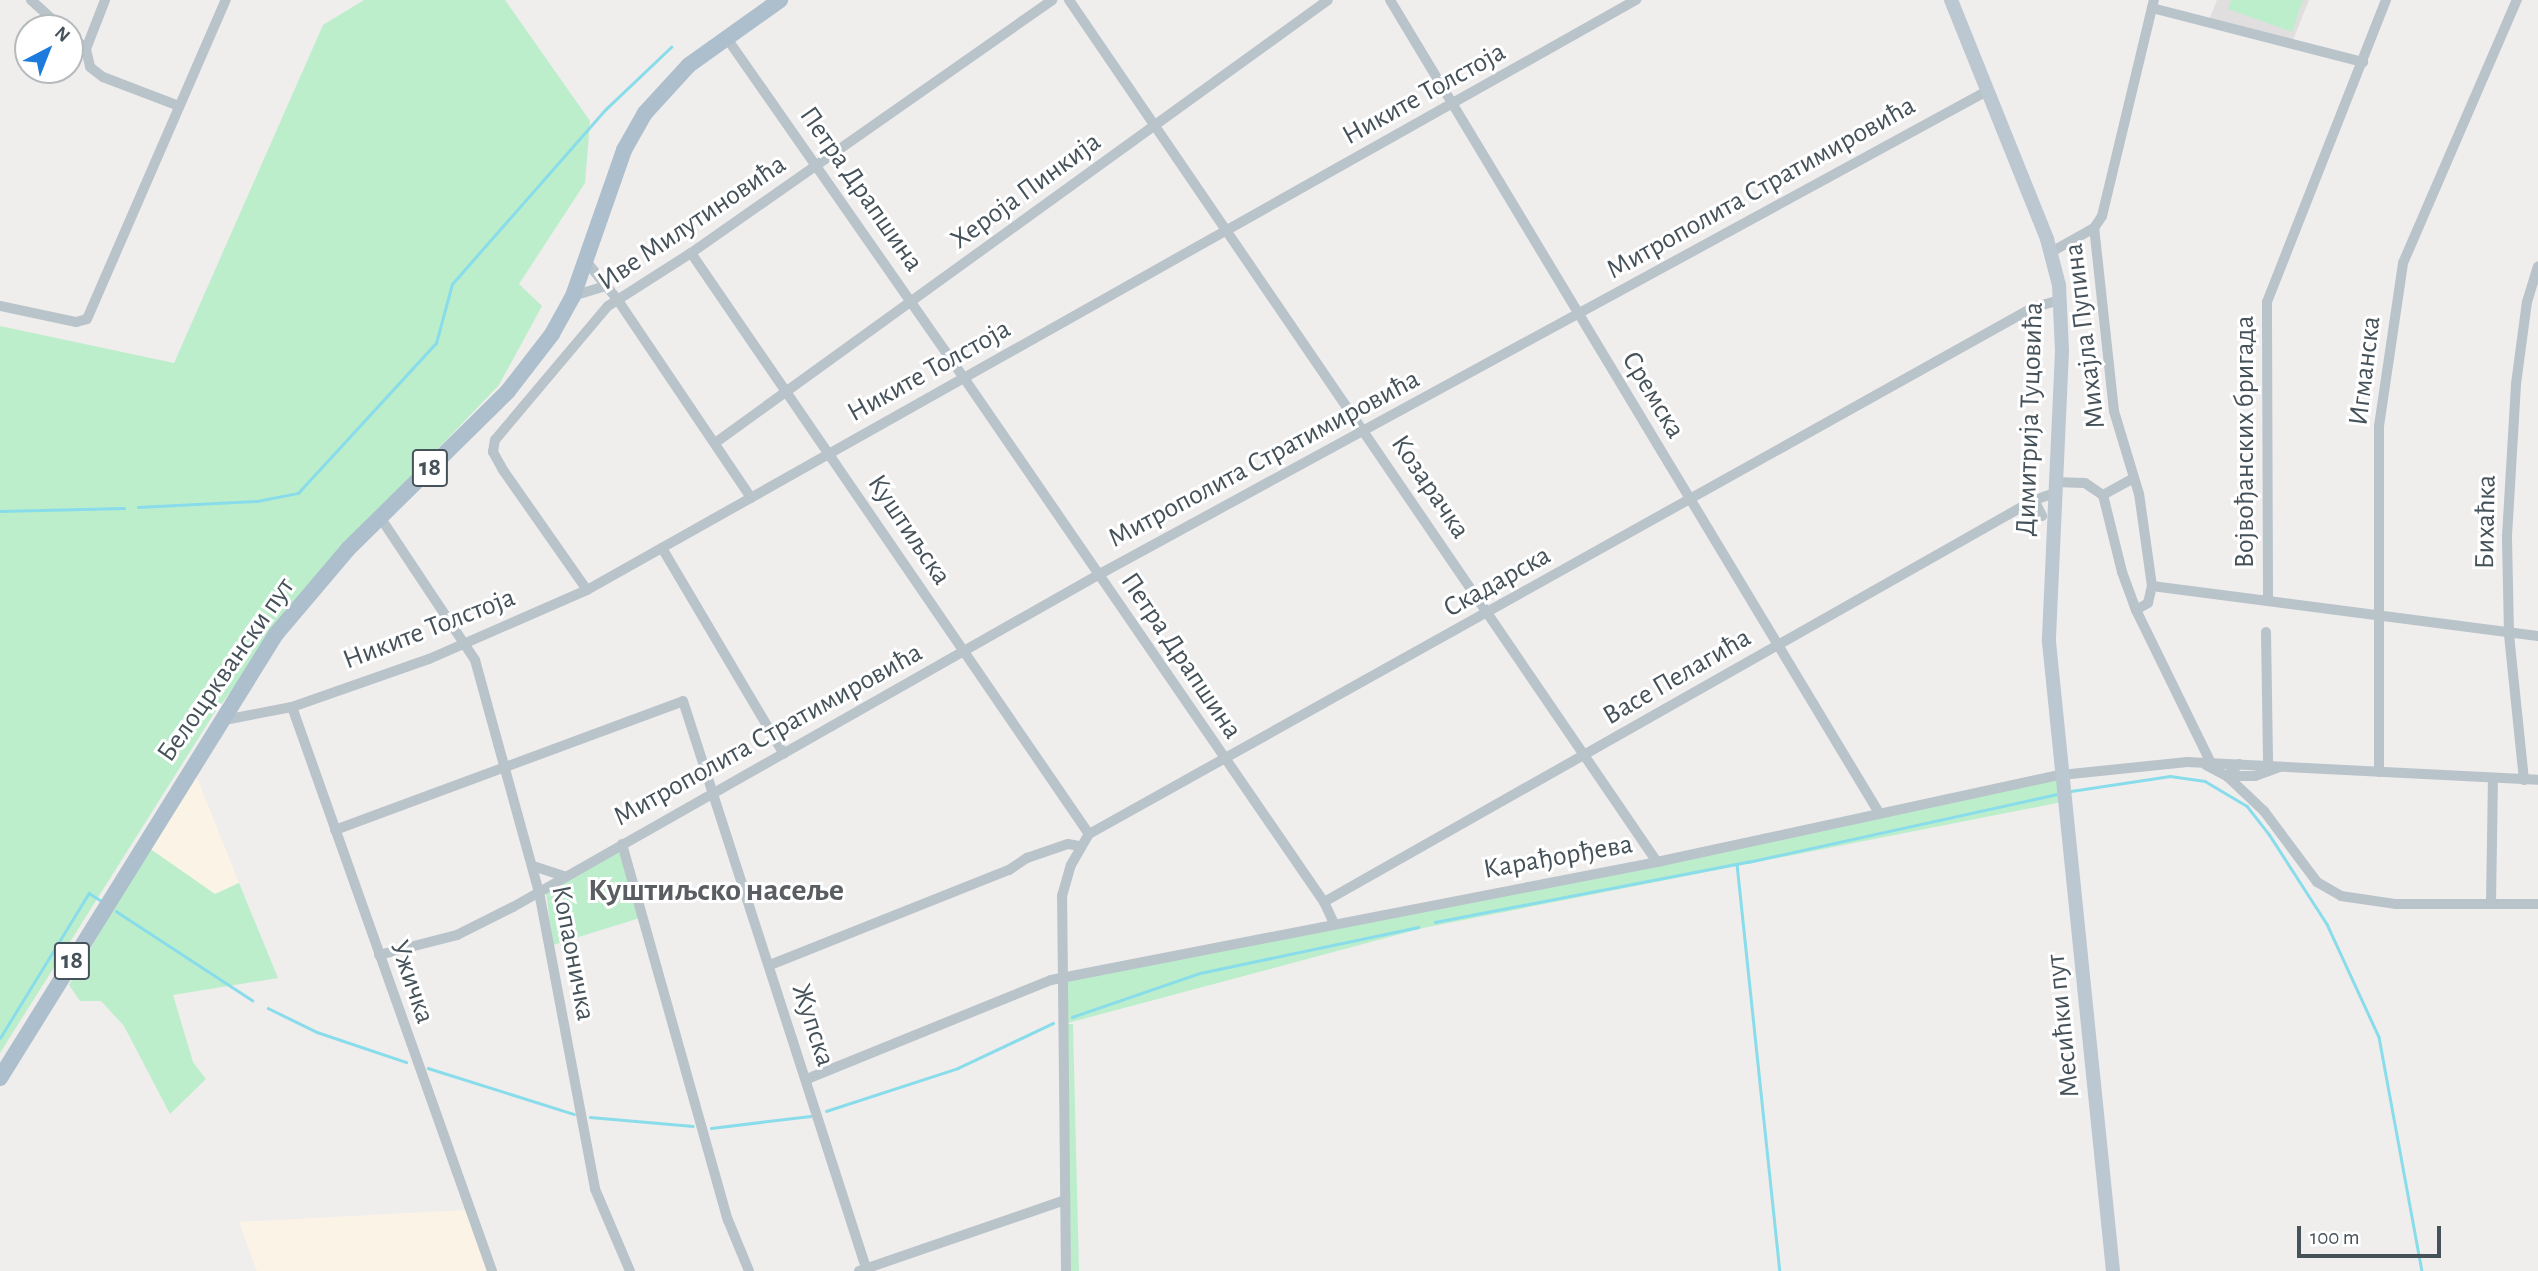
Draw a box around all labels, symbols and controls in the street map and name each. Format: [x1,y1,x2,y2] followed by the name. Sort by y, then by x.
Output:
[14,14,84,84] north arrow
[51,23,73,46] text: N
[1336,35,1512,153] street label: Никите Толстоја
[1601,89,1921,287] street label: Митрополита Стратимировића
[792,100,930,278] street label: Петра Драпшина
[944,125,1108,257] street label: Хероја Пинкија
[591,148,793,298] street label: Иве Милутиновића
[2057,241,2113,431] street label: Михајла Пупина
[2009,301,2051,537] street label: Димитрија Туцовића
[841,312,1017,430] street label: Никите Толстоја
[2342,314,2388,428] street label: Игманска
[2228,316,2262,568] street label: Војвођанских бригада
[1614,345,1692,445] street label: Сремска
[1102,362,1426,556] street label: Митрополита Стратимировића
[1383,429,1477,545] street label: Козарачка
[411,446,449,490] road number: 18
[860,468,958,592] street label: Куштиљска
[2468,474,2504,570] street label: Бихаћка
[1437,539,1557,625] street label: Скадарска
[1113,566,1249,746] street label: Петра Драпшина
[150,571,302,769] street label: Белоцрквански пут
[338,581,520,677] street label: Никите Толстоја
[1597,621,1757,733] street label: Васе Пелагића
[608,636,928,834] street label: Митрополита Стратимировића
[1481,827,1635,887] street label: Карађорђева
[588,871,844,909] district label: Куштиљско насеље
[543,883,603,1023] street label: Копаоничка
[382,936,442,1028] street label: Ужичка
[53,938,91,984] road number: 18
[2039,953,2087,1099] street label: Месићки пут
[784,979,842,1071] street label: Жупска
[2300,1212,2444,1256] scale bar
[2310,1227,2360,1248] text: 100 m

